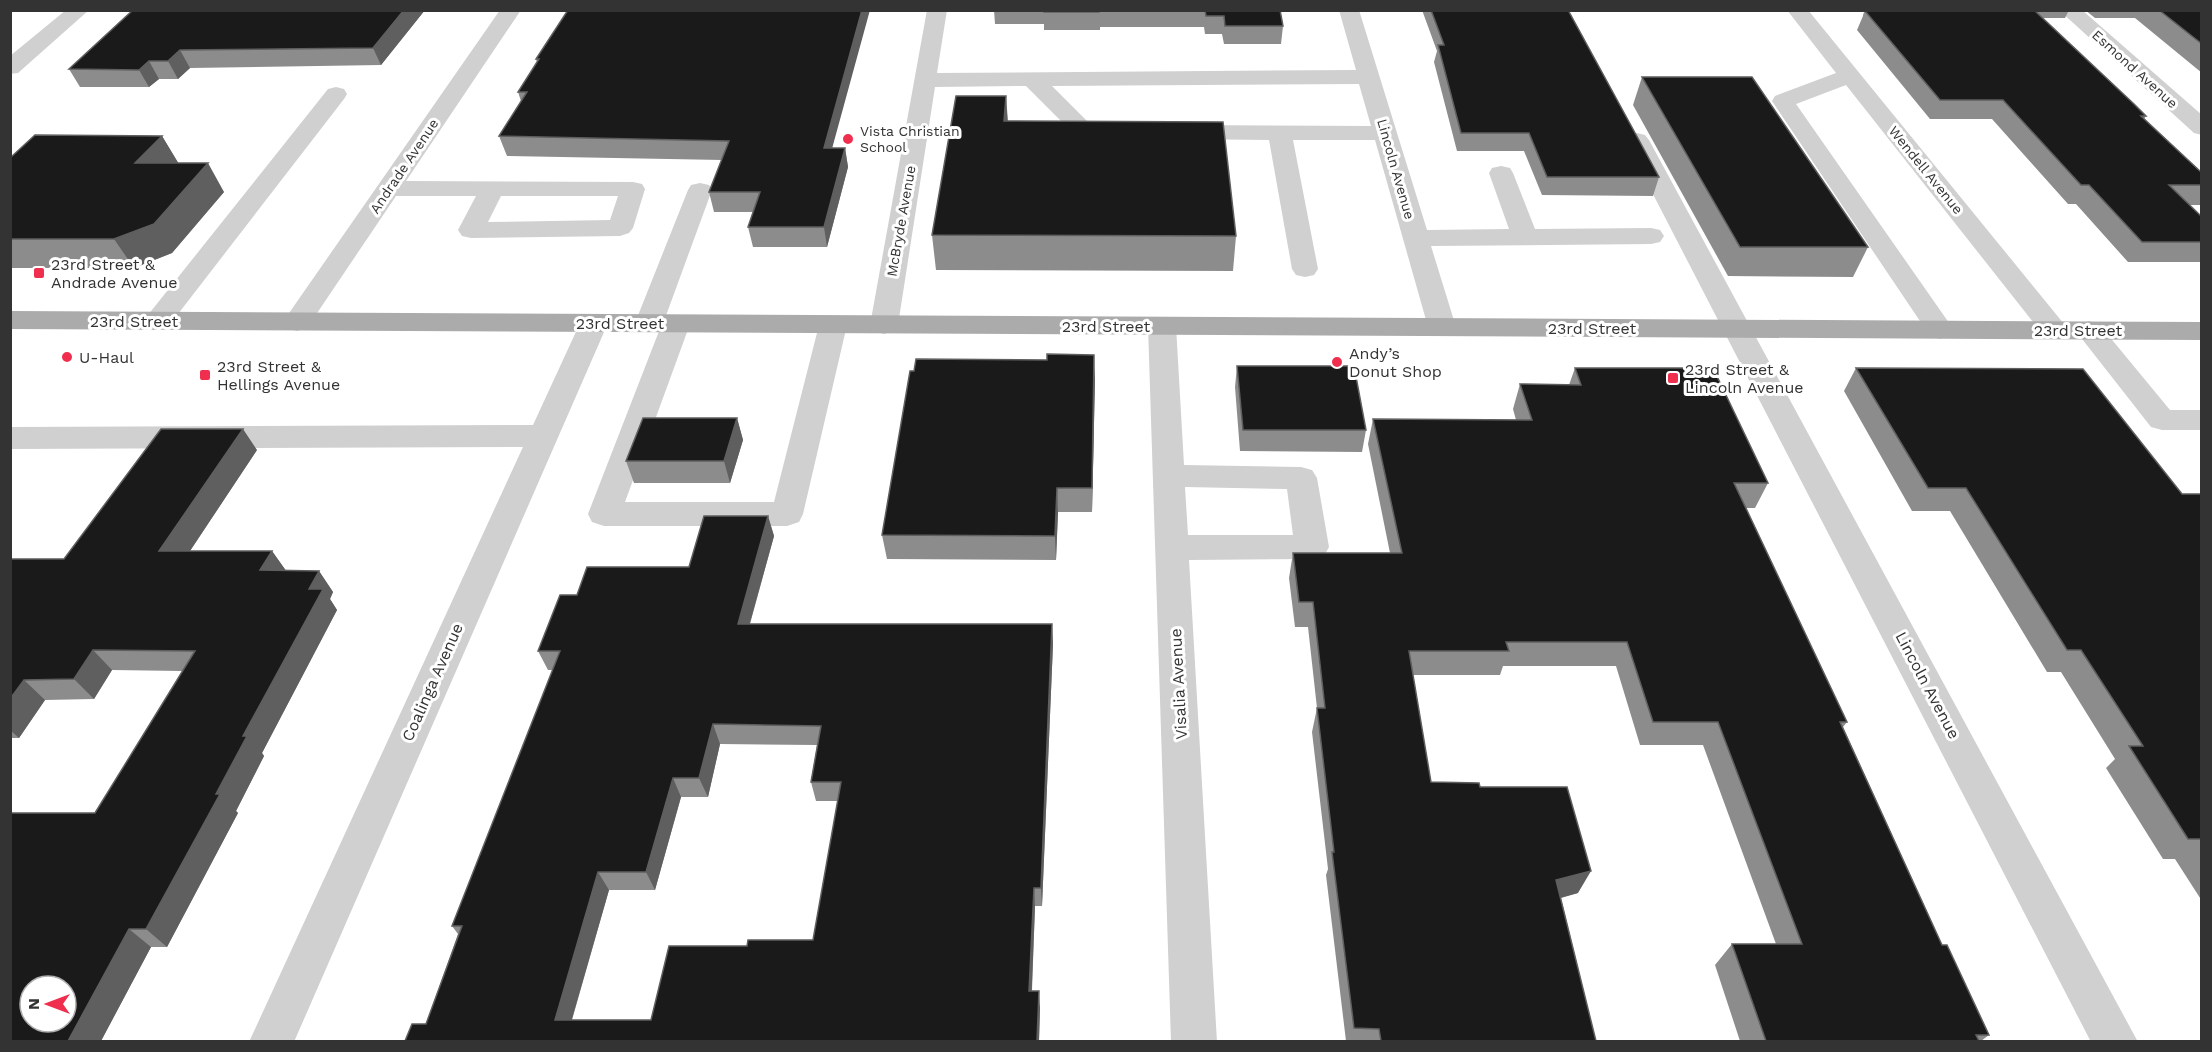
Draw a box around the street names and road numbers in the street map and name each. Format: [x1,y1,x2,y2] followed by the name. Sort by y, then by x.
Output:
[2089,27,2181,111] street label: Esmond Avenue
[366,116,442,216] street label: Andrade Avenue
[1374,117,1418,221] street label: Lincoln Avenue
[1886,123,1966,217] street label: Wendell Avenue
[883,164,919,278] street label: McBryde Avenue
[90,312,179,331] street label: 23rd Street
[576,314,665,333] street label: 23rd Street
[1062,317,1151,336] street label: 23rd Street
[1548,319,1637,338] street label: 23rd Street
[2034,321,2123,340] street label: 23rd Street
[398,620,467,744] street label: Coalinga Avenue
[1166,628,1191,740] street label: Visalia Avenue
[1891,628,1964,742] street label: Lincoln Avenue

